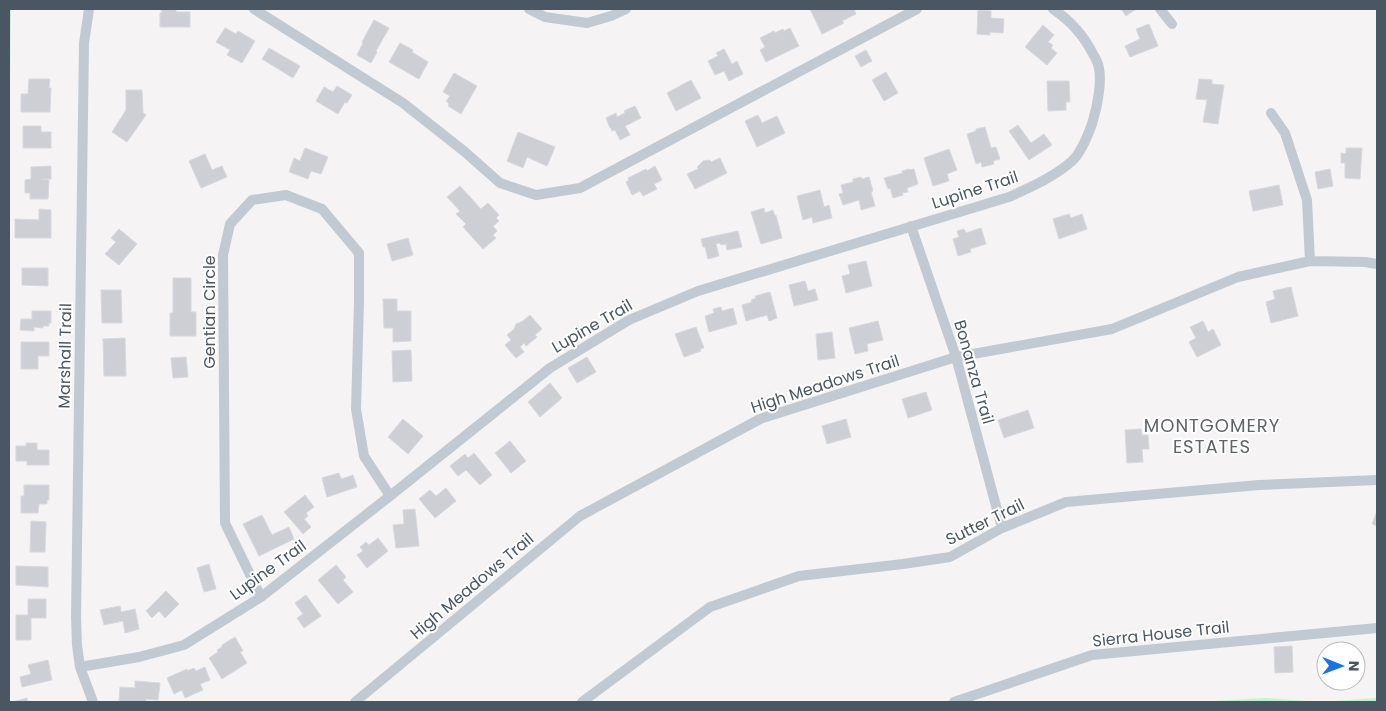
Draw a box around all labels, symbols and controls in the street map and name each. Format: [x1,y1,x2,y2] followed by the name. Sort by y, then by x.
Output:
[929,165,1021,215] street label: Lupine Trail
[198,255,221,369] street label: Gentian Circle
[547,294,637,358] street label: Lupine Trail
[53,303,77,409] street label: Marshall Trail
[948,317,1000,427] street label: Bonanza Trail
[748,349,902,419] street label: High Meadows Trail
[1144,413,1280,459] district label: MONTGOMERY ESTATES
[942,493,1028,551] street label: Sutter Trail
[405,527,539,645] street label: High Meadows Trail
[225,534,311,606] street label: Lupine Trail
[1091,615,1231,653] street label: Sierra House Trail
[1316,641,1366,691] north arrow
[1344,661,1364,672] text: N

